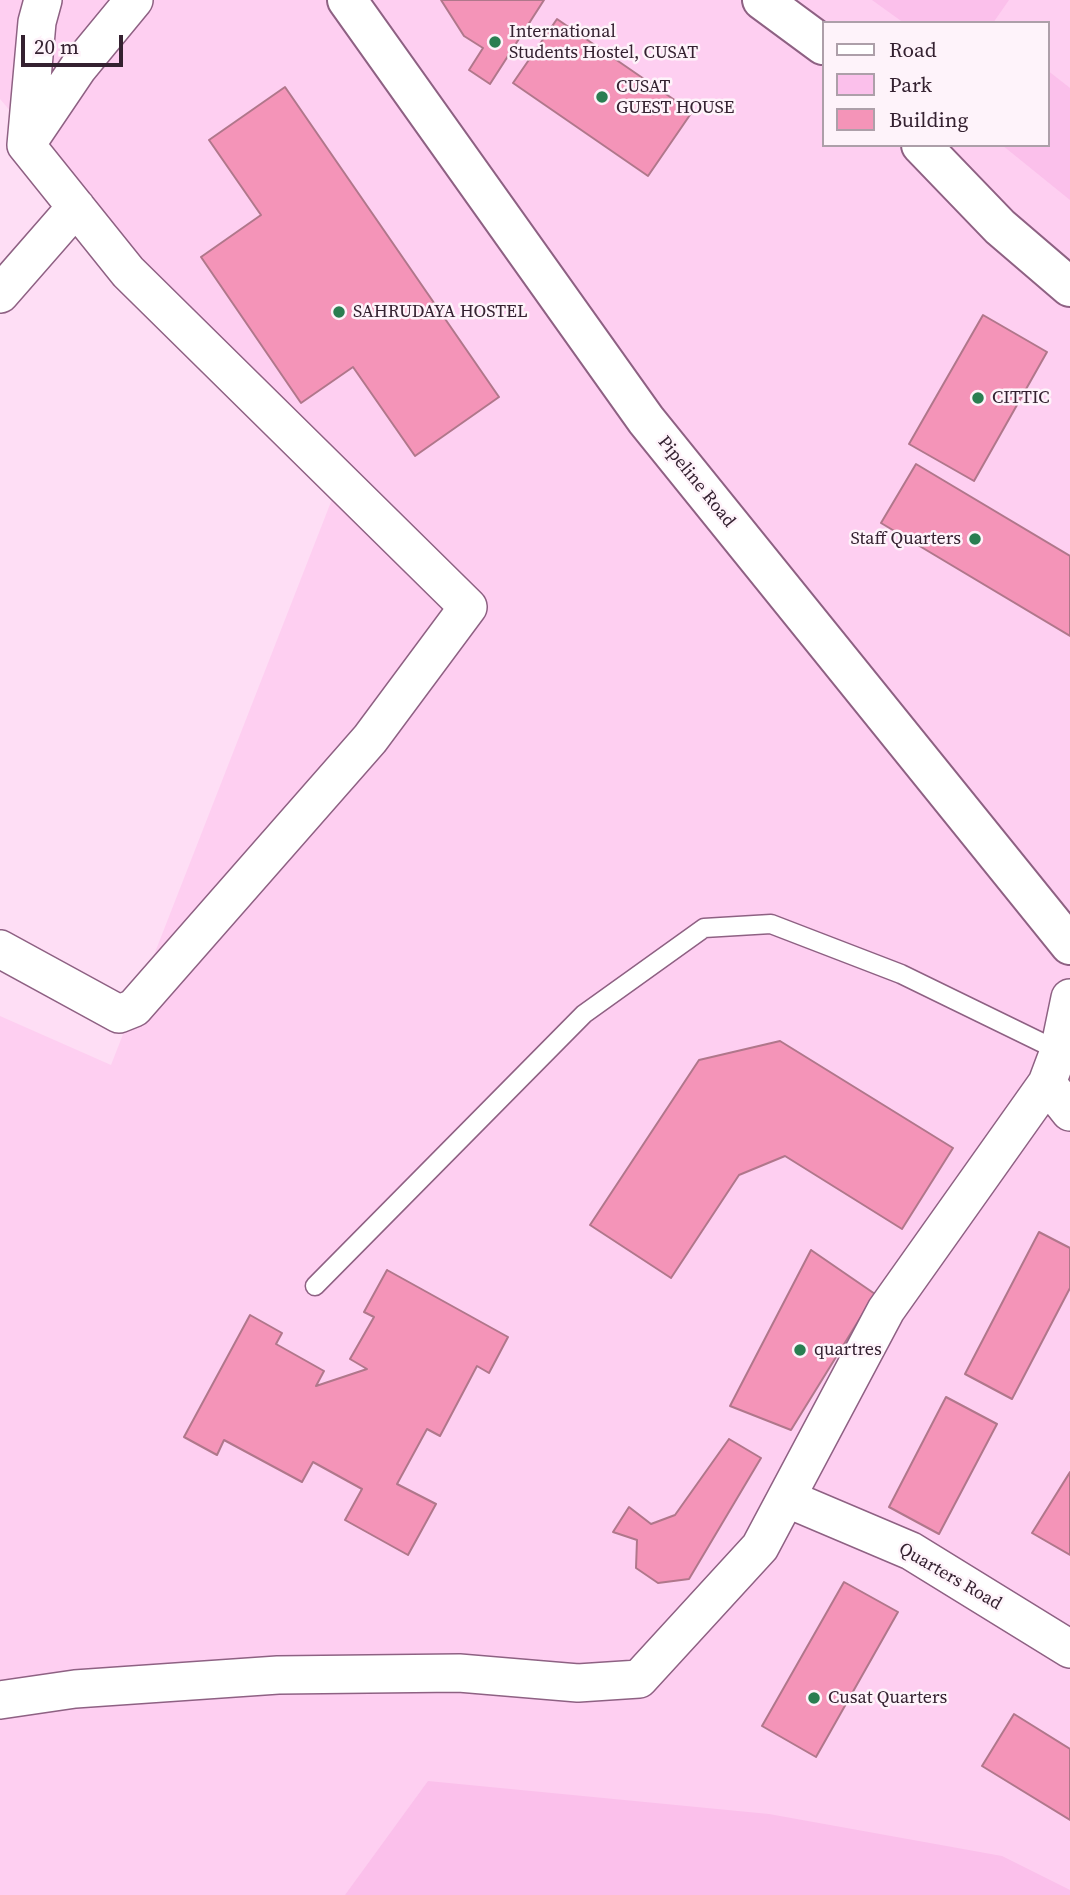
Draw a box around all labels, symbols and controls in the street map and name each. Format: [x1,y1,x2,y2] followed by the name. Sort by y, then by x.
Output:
[24,21,126,65] scale bar
[509,21,698,64] place label: International Students Hostel, CUSAT
[822,21,1049,147] legend
[34,32,79,61] text: 20 m
[487,34,503,50] marker: International Students Hostel, CUSAT
[889,35,937,64] text: Road
[889,70,932,99] text: Park
[616,76,734,119] place label: CUSAT GUEST HOUSE
[594,89,610,105] marker: CUSAT GUEST HOUSE
[889,105,968,134] text: Building
[353,301,528,323] place label: SAHRUDAYA HOSTEL
[331,304,347,320] marker: SAHRUDAYA HOSTEL
[992,387,1050,409] place label: CITTIC
[970,390,986,406] marker: CITTIC
[653,432,739,532] street label: Pipeline Road
[850,528,961,550] place label: Staff Quarters
[967,531,983,547] marker: Staff Quarters
[814,1339,882,1361] place label: quartres
[792,1342,808,1358] marker: quartres
[895,1539,1005,1615] street label: Quarters Road
[828,1687,947,1709] place label: Cusat Quarters
[806,1690,822,1706] marker: Cusat Quarters

